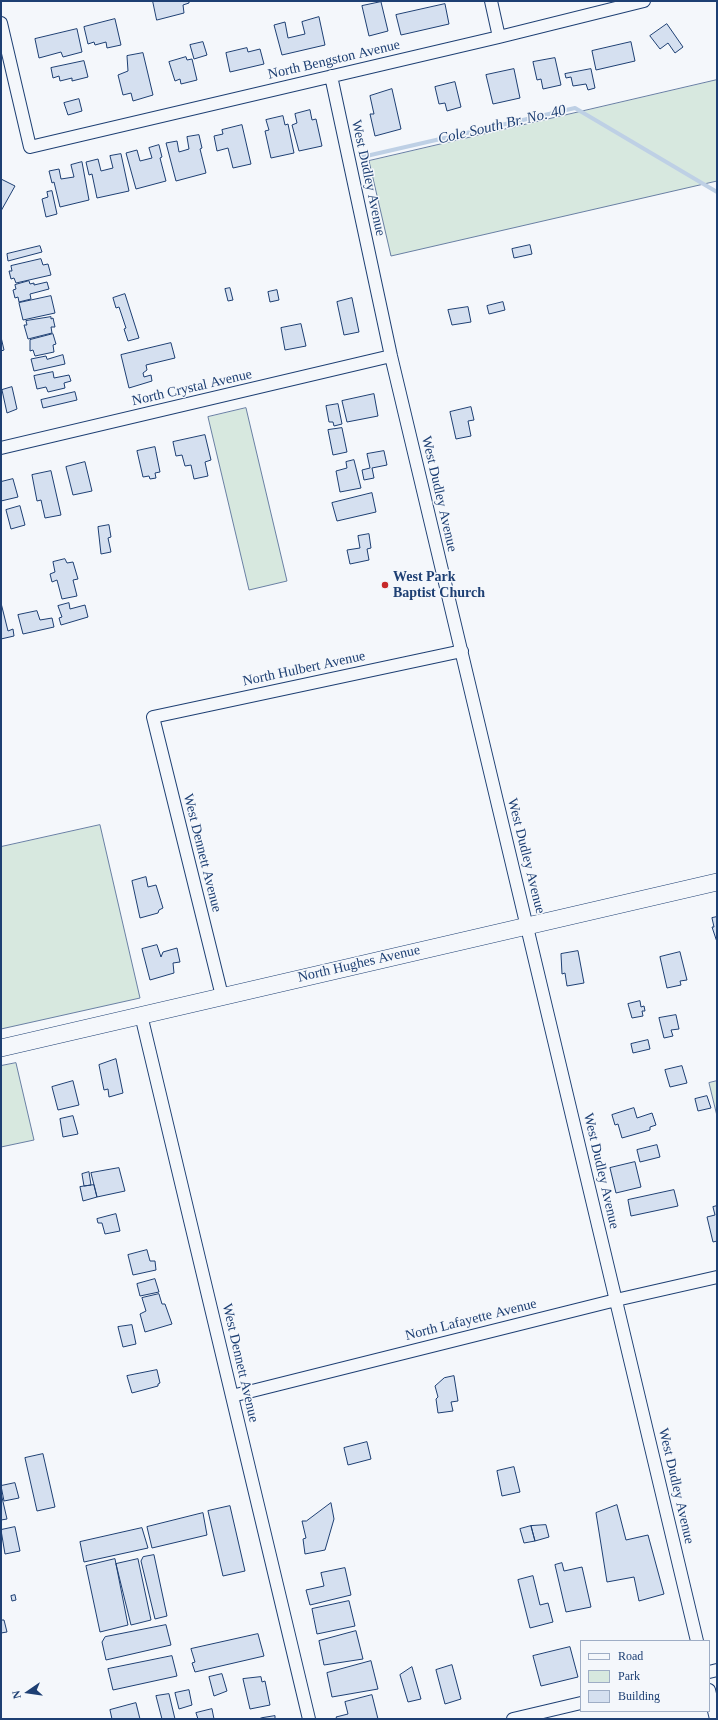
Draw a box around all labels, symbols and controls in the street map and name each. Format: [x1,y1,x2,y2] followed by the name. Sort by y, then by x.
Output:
[266,37,402,83] street label: North Bengston Avenue
[436,102,568,148] water label: Cole South Br. No. 40
[347,118,389,238] street label: West Dudley Avenue
[130,366,254,410] street label: North Crystal Avenue
[418,434,460,554] street label: West Dudley Avenue
[393,569,485,602] place label: West Park Baptist Church
[380,580,390,590] marker: West Park Baptist Church
[241,648,367,690] street label: North Hulbert Avenue
[179,792,225,914] street label: West Dennett Avenue
[504,797,548,915] street label: West Dudley Avenue
[296,942,422,986] street label: North Hughes Avenue
[580,1111,622,1231] street label: West Dudley Avenue
[403,1296,539,1344] street label: North Lafayette Avenue
[218,1302,262,1424] street label: West Dennett Avenue
[655,1426,697,1546] street label: West Dudley Avenue
[580,1640,710,1712] legend
[618,1649,643,1663] text: Road
[618,1669,640,1683] text: Park
[8,1672,48,1712] north arrow
[10,1689,23,1700] text: N
[618,1689,660,1703] text: Building

